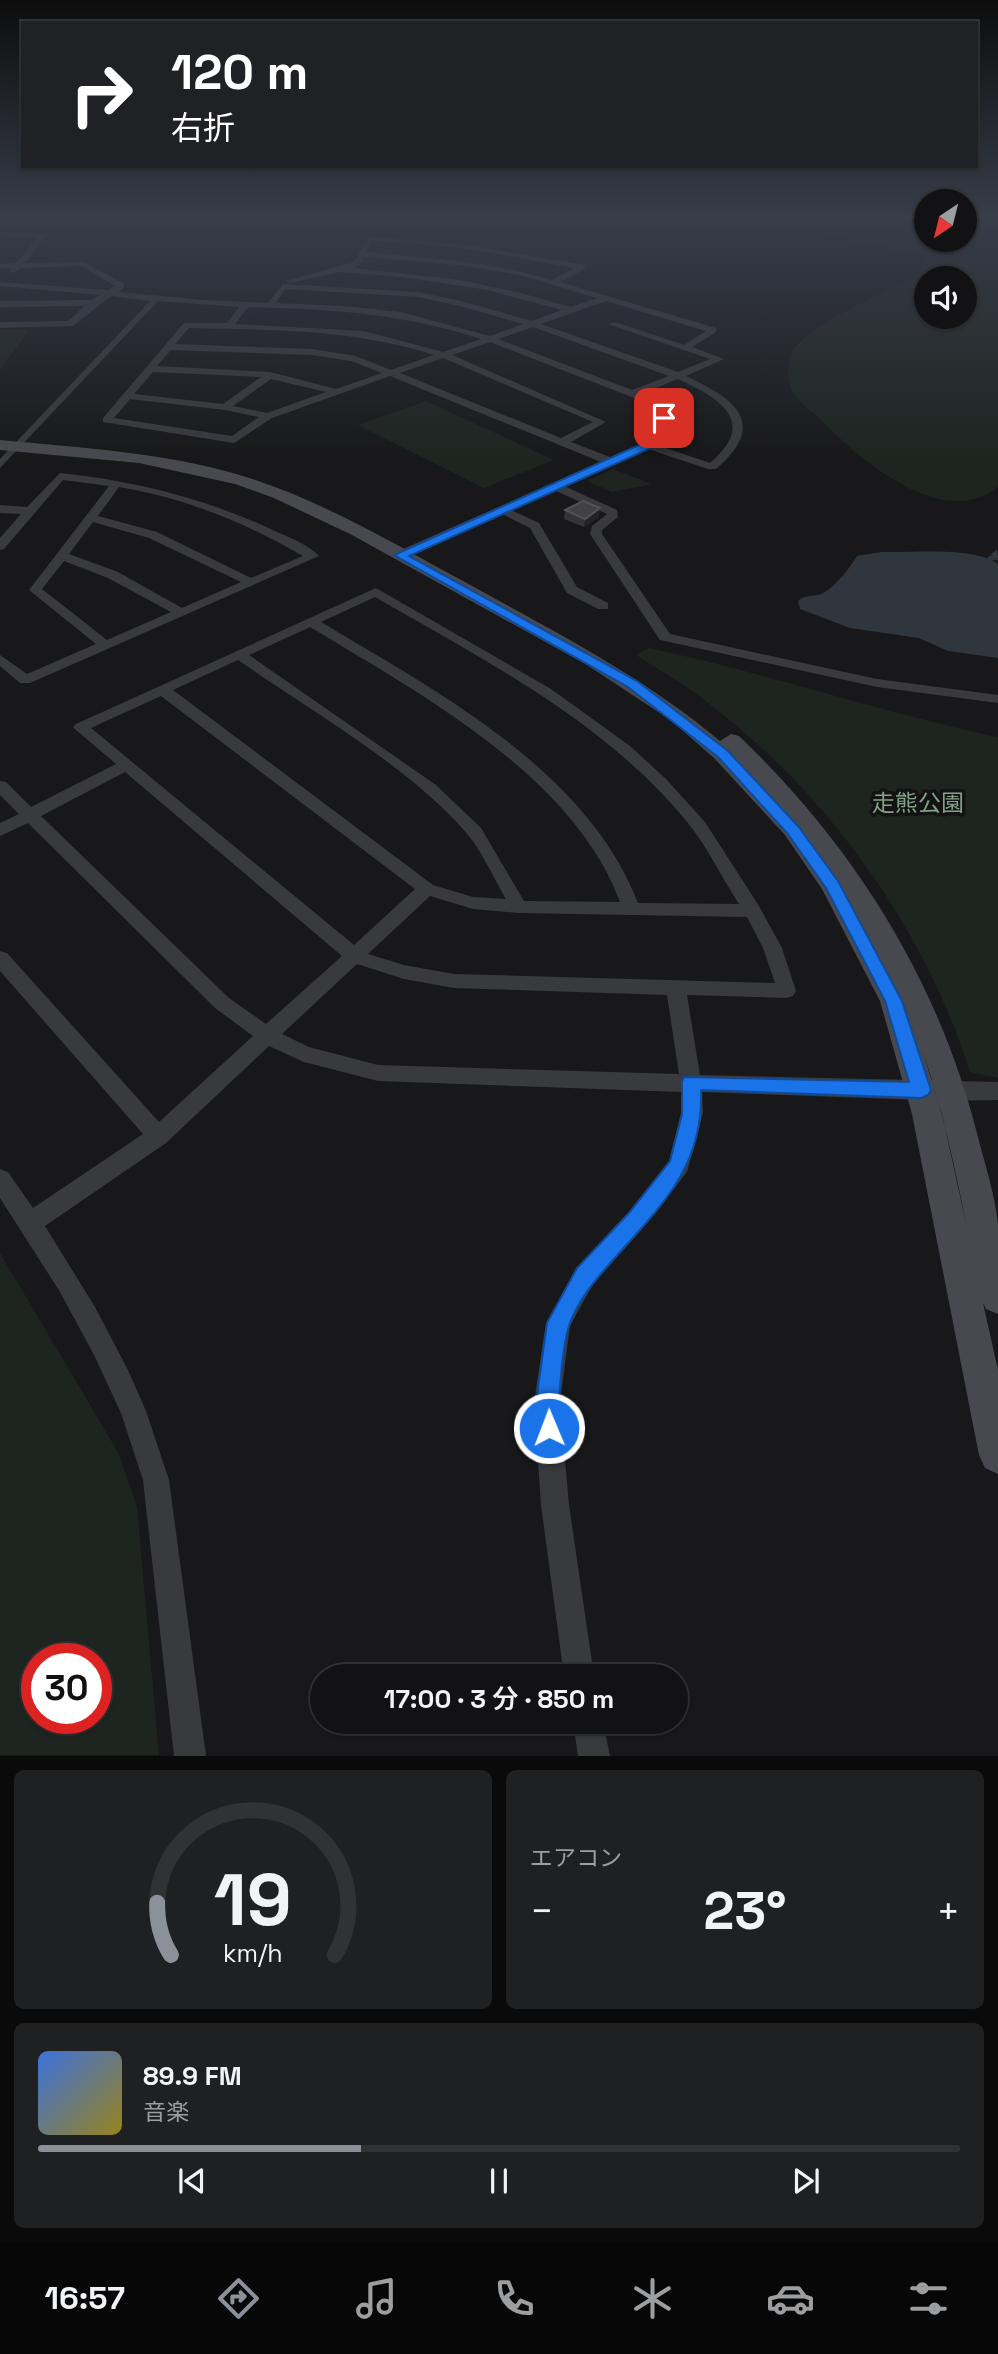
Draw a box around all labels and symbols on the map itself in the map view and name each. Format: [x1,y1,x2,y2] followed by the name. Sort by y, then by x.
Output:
[914,189,976,252] north arrow
[634,388,694,448] pin
[872,788,964,818] park label: 走熊公園
[512,1391,586,1465] position arrow
[21,1643,112,1734] speed limit sign: 30

